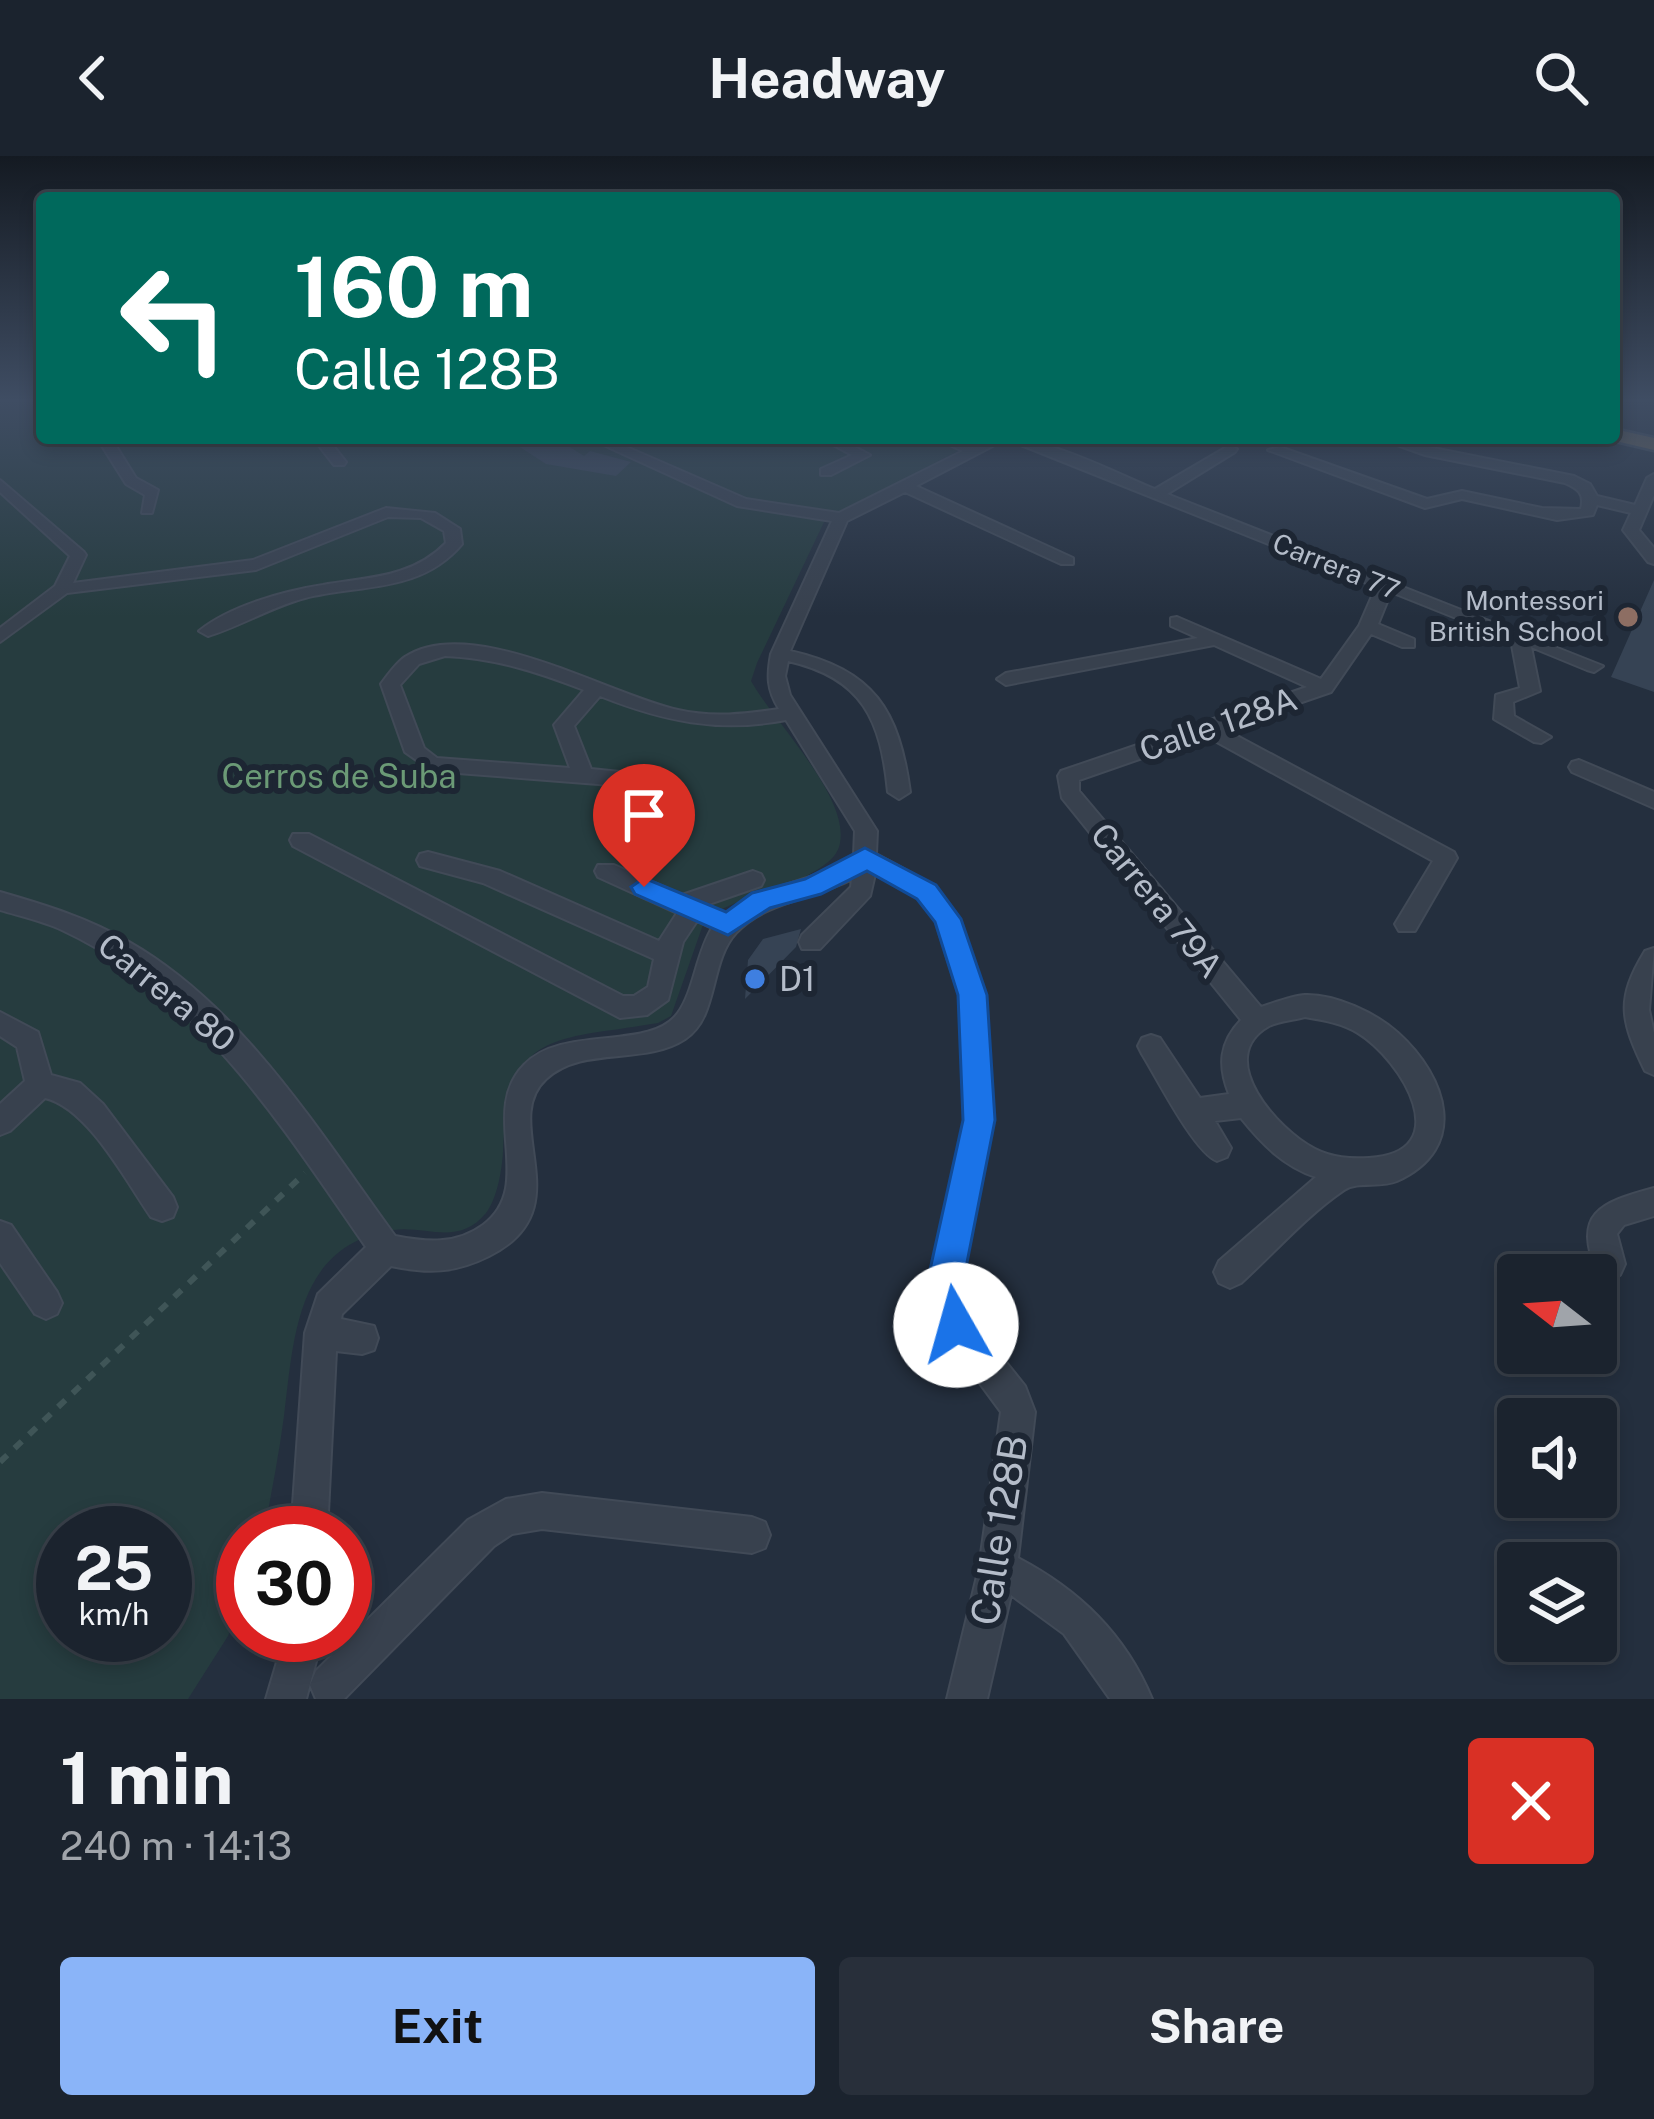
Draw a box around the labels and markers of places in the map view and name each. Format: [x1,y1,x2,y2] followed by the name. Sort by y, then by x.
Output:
[1429,584,1604,647] place label: Montessori British School
[1615,604,1641,630] marker: Montessori British School
[593,764,695,887] pin
[779,960,815,998] place label: D1
[742,966,768,992] marker: D1

